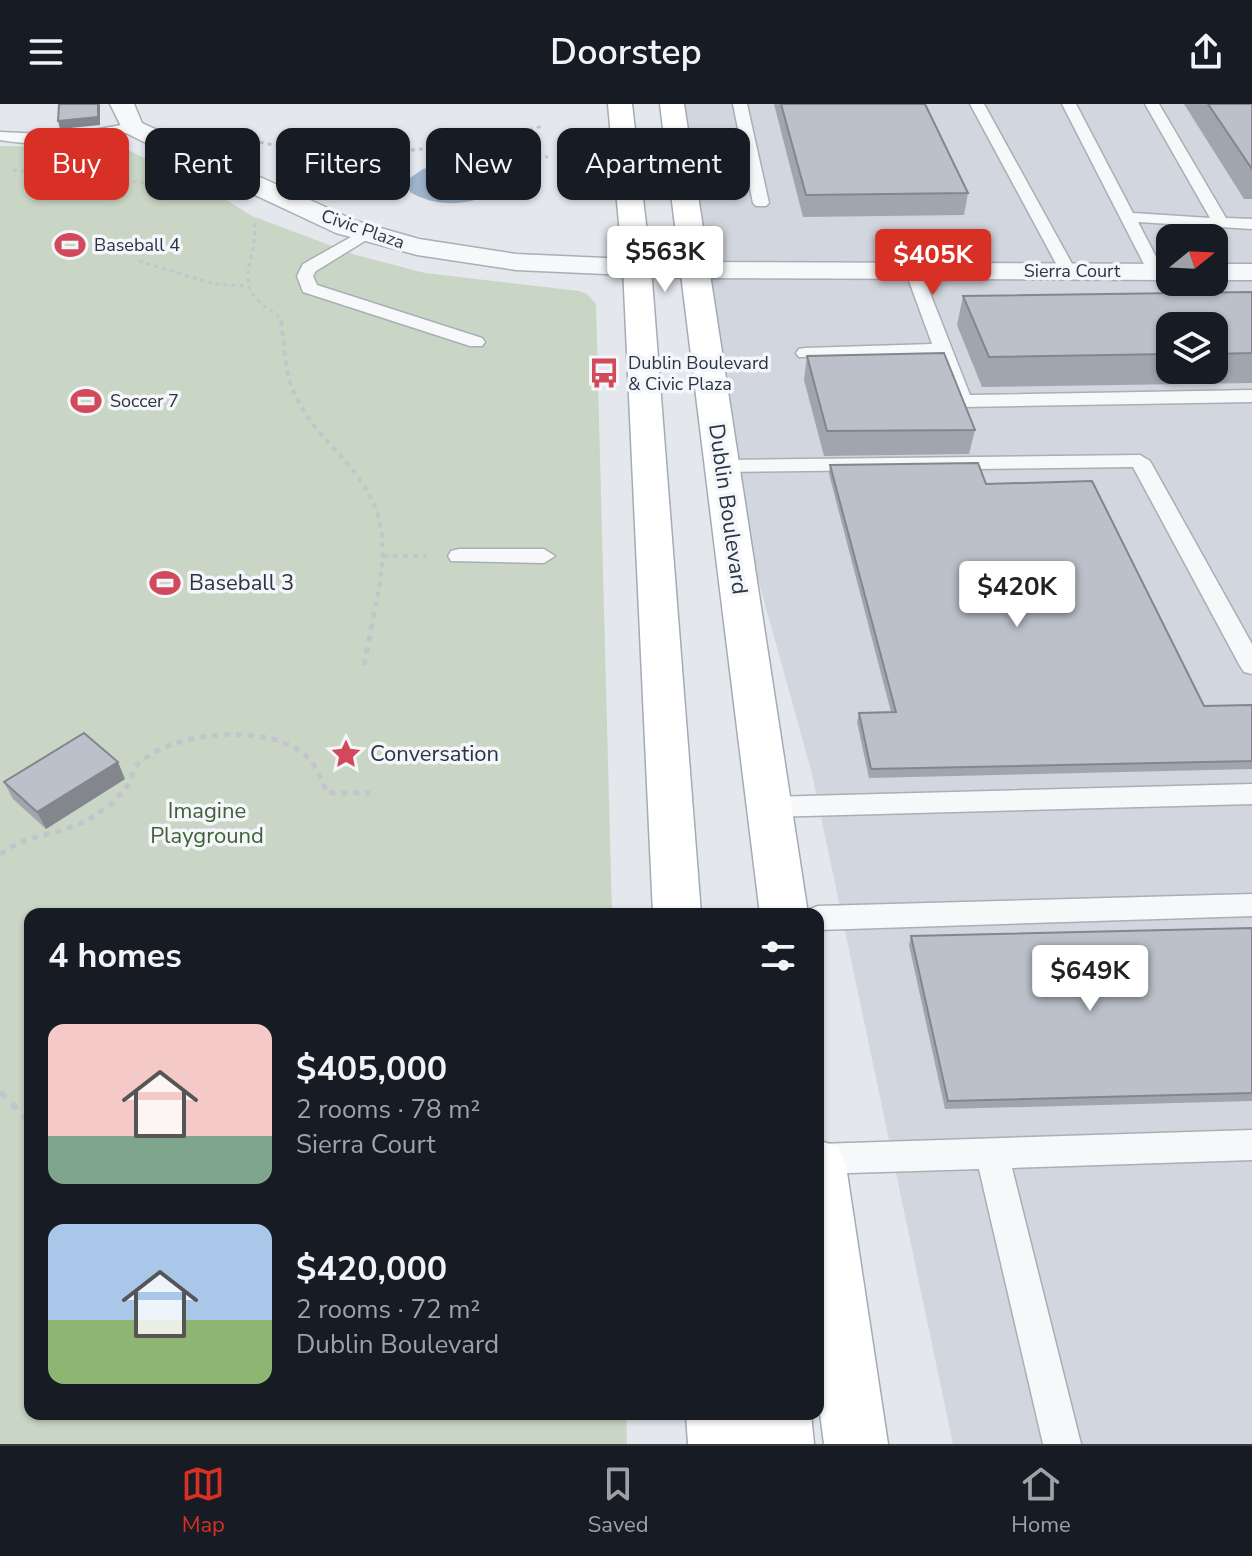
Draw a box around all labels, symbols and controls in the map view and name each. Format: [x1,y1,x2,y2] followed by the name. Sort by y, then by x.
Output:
[550,28,702,77] text: Doorstep
[24,30,68,74] icon: menu
[1184,30,1228,74] icon: share
[24,128,129,200] chip: Buy
[145,128,260,200] chip: Rent
[276,128,410,200] chip: Filters
[426,128,541,200] chip: New
[557,128,750,200] chip: Apartment
[318,204,408,254] street label: Civic Plaza
[1156,224,1228,296] north arrow
[1156,224,1228,384] map controls
[609,226,721,294] pin: $563K
[53,228,87,262] sports icon: Baseball 4
[877,229,989,297] pin: $405K
[94,233,180,257] place label: Baseball 4
[625,234,705,269] text: $563K
[893,237,973,272] text: $405K
[1024,259,1121,283] street label: Sierra Court
[1156,312,1228,384] button: layers
[628,351,769,396] place label: Dublin Boulevard & Civic Plaza
[587,356,621,390] bus stop icon: Dublin Boulevard & Civic Plaza
[69,384,103,418] sports icon: Soccer 7
[110,389,179,413] place label: Soccer 7
[701,422,755,596] street label: Dublin Boulevard
[961,561,1073,629] pin: $420K
[148,566,182,600] sports icon: Baseball 3
[189,568,294,598] place label: Baseball 3
[977,569,1057,604] text: $420K
[329,737,363,771] place icon: Conversation
[370,739,499,769] place label: Conversation
[150,796,264,851] park label: Imagine Playground
[48,933,182,979] text: 4 homes
[756,934,800,978] icon: filters
[1034,945,1146,1013] pin: $649K
[1050,953,1130,988] text: $649K
[296,1046,447,1092] text: $405,000
[112,1056,208,1152] icon: home
[296,1092,480,1127] text: 2 rooms · 78 m²
[296,1127,436,1162] text: Sierra Court
[296,1246,447,1292] text: $420,000
[112,1256,208,1352] icon: home
[296,1292,480,1327] text: 2 rooms · 72 m²
[296,1327,499,1362] text: Dublin Boulevard
[181,1462,225,1540] tab: Map
[588,1462,649,1540] tab: Saved
[1011,1462,1071,1540] tab: Home

